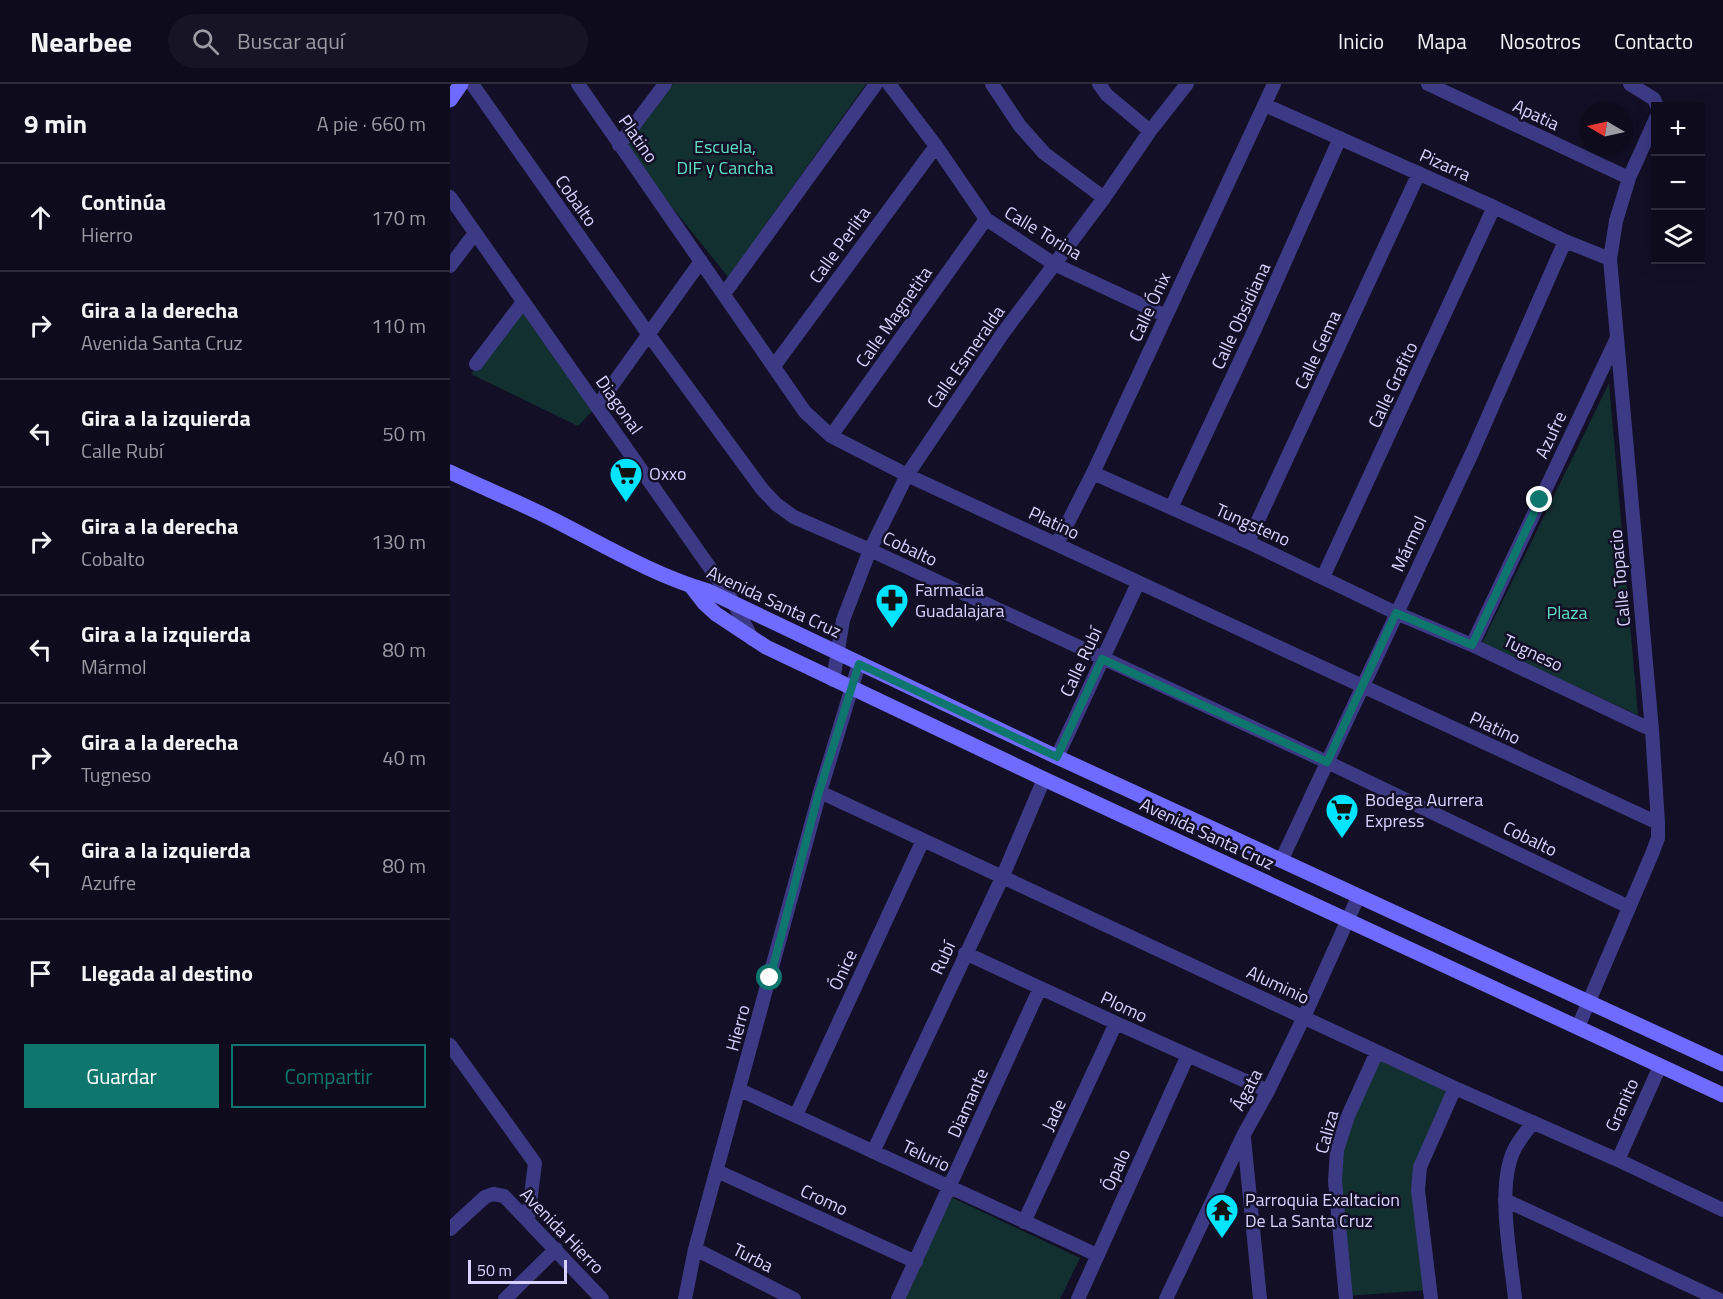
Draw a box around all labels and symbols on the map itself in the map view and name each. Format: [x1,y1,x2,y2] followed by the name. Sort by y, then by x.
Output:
[1509,92,1564,137] street label: Apatia
[1579,102,1633,156] north arrow
[612,109,665,168] street label: Platino
[676,133,774,181] park label: Escuela, DIF y Cancha
[1415,141,1475,188] street label: Pizarra
[549,169,604,232] street label: Cobalto
[999,199,1087,266] street label: Calle Torina
[802,201,877,289] street label: Calle Perlita
[1204,258,1277,374] street label: Calle Obsidiana
[849,261,938,373] street label: Calle Magnetita
[1122,268,1177,346] street label: Calle Ónix
[920,300,1011,414] street label: Calle Esmeralda
[1287,306,1348,394] street label: Calle Gema
[1361,337,1424,432] street label: Calle Grafito
[589,370,649,440] street label: Diagonal
[1528,407,1573,463] street label: Azufre
[608,456,644,503] supermarket icon: Oxxo
[649,460,686,487] place label: Oxxo
[1526,486,1552,512] route end
[1211,496,1295,553] street label: Tungsteno
[1024,499,1084,546] street label: Platino
[1384,511,1433,576] street label: Mármol
[878,524,942,573] street label: Cobalto
[1602,528,1637,628] street label: Calle Topacio
[703,559,846,645] street label: Avenida Santa Cruz
[915,576,1005,624] place label: Farmacia Guadalajara
[874,582,910,629] pharmacy icon: Farmacia Guadalajara
[1546,599,1588,626] park label: Plaza
[1053,621,1109,701] street label: Calle Rubí
[1499,627,1568,678] street label: Tugneso
[1465,704,1525,751] street label: Platino
[1365,786,1483,834] place label: Bodega Aurrera Express
[1136,791,1279,877] street label: Avenida Santa Cruz
[1324,792,1360,839] supermarket icon: Bodega Aurrera Express
[1498,814,1562,863] street label: Cobalto
[923,935,963,979] street label: Rubí
[821,945,864,995] street label: Ónice
[1242,958,1314,1011] street label: Aluminio
[756,964,782,990] route start
[1096,984,1152,1029] street label: Plomo
[718,1002,757,1054] street label: Hierro
[940,1064,995,1142] street label: Diamante
[1224,1064,1269,1116] street label: Ágata
[1598,1074,1645,1136] street label: Granito
[1034,1094,1073,1135] street label: Jade
[1308,1107,1345,1157] street label: Caliza
[898,1133,955,1178] street label: Telurio
[1094,1144,1137,1195] street label: Ópalo
[796,1177,852,1222] street label: Cromo
[514,1181,611,1280] street label: Avenida Hierro
[1245,1186,1400,1234] place label: Parroquia Exaltacion De La Santa Cruz
[1204,1192,1240,1239] temple icon: Parroquia Exaltacion De La Santa Cruz
[728,1236,778,1279] street label: Turba
[468,1257,567,1284] scale bar

